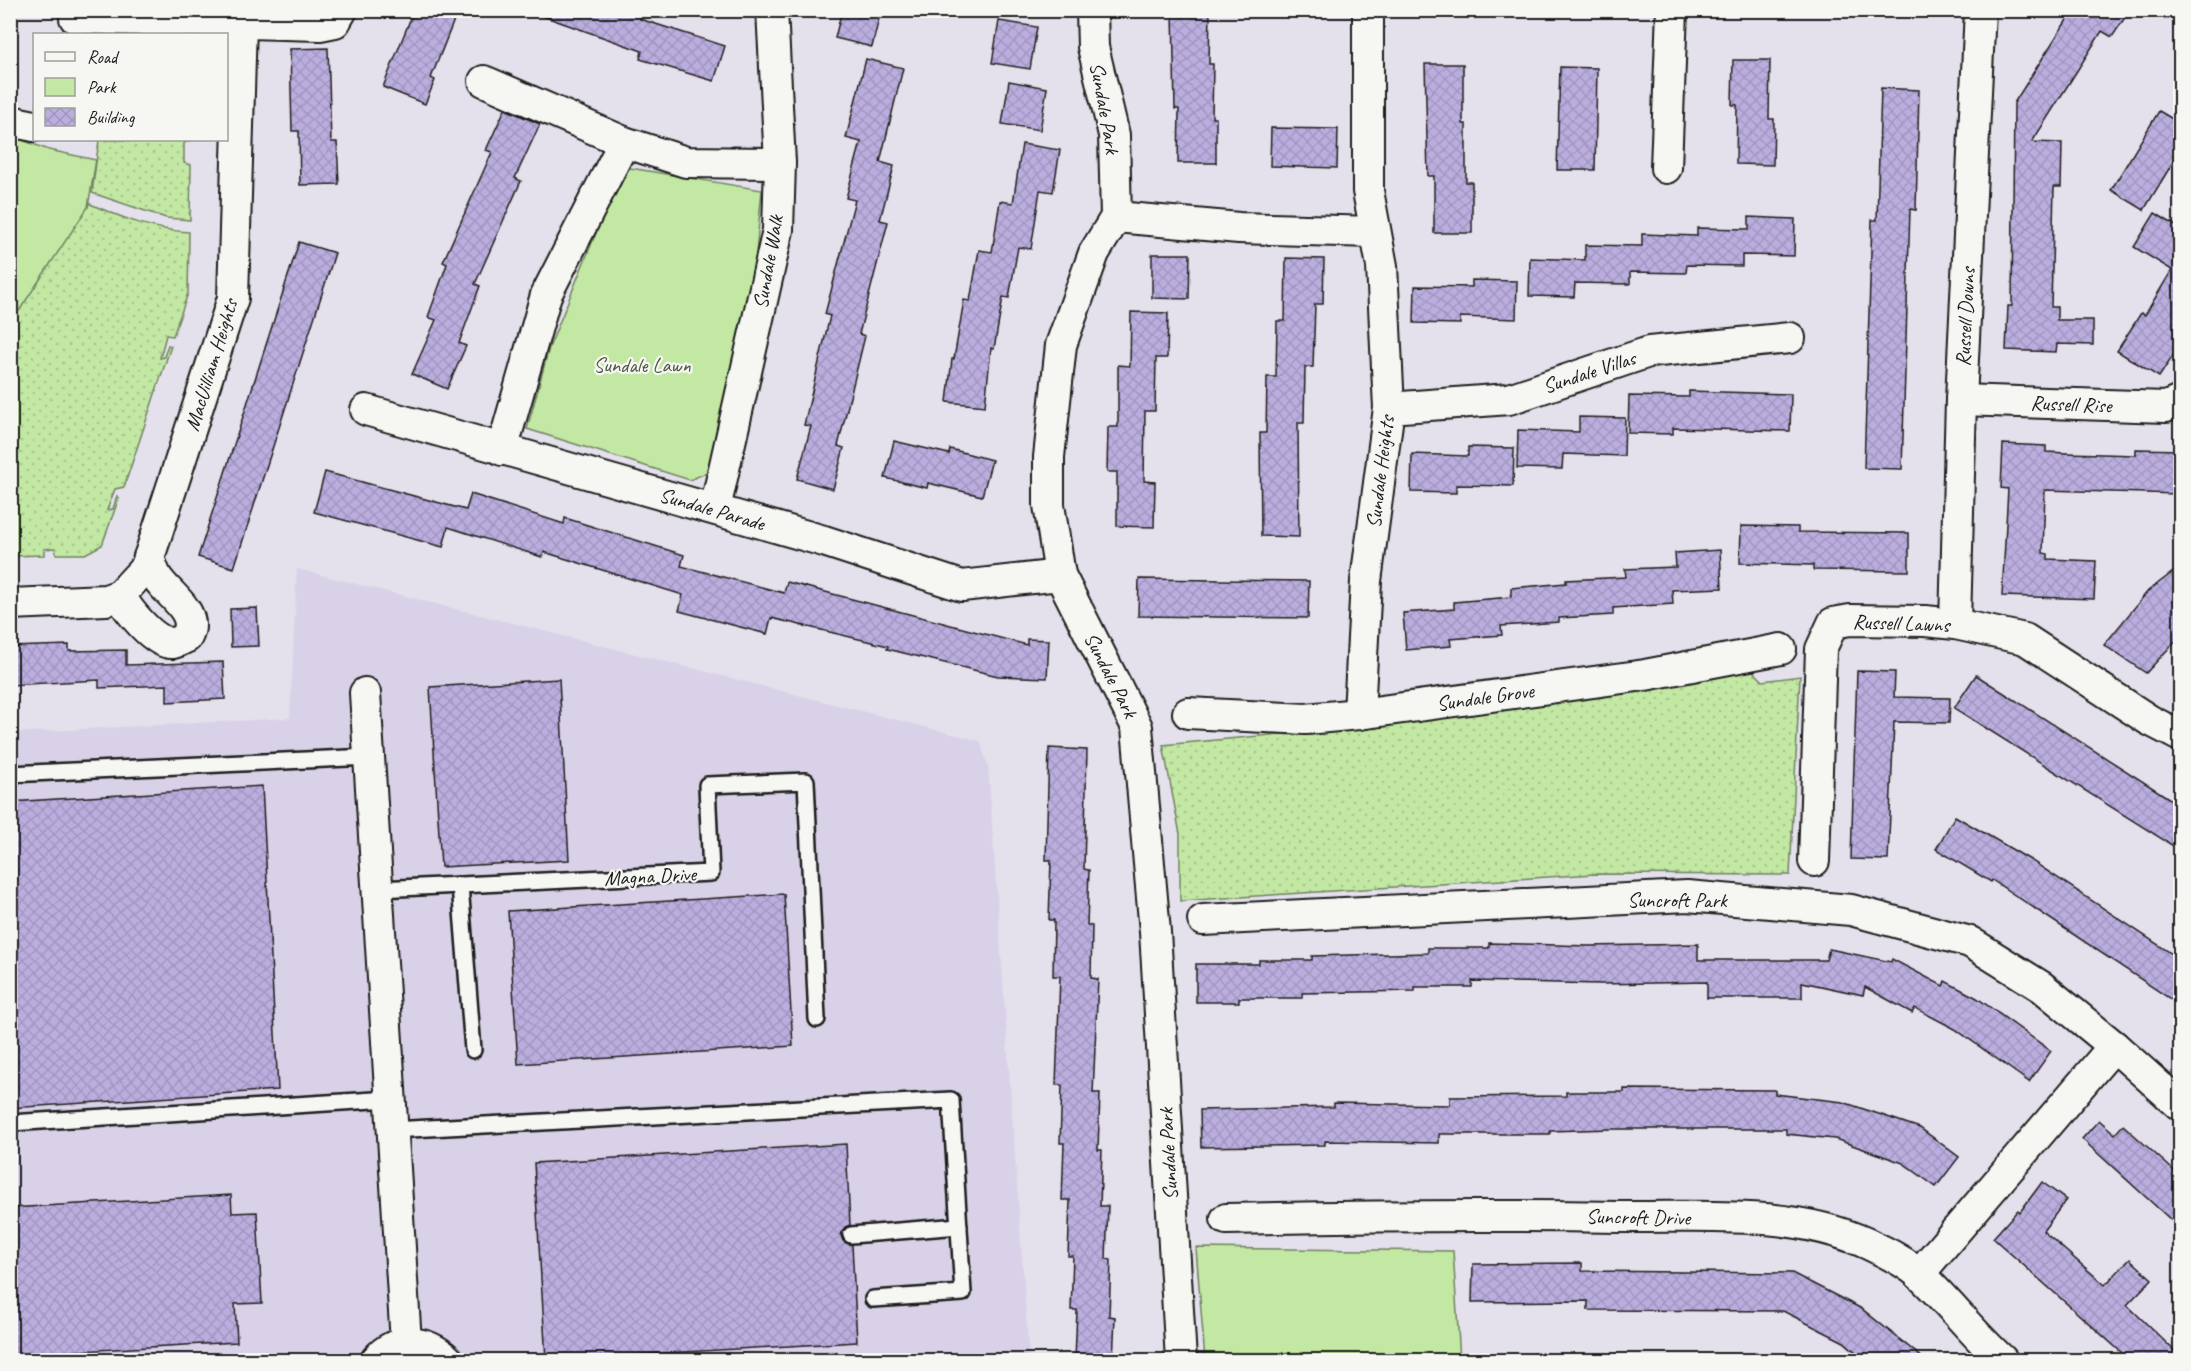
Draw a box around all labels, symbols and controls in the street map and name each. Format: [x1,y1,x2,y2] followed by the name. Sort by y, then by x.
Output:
[33,33,228,141] legend
[87,46,120,68] text: Road
[1084,60,1126,157] street label: Sundale Park
[87,76,117,98] text: Park
[87,106,136,128] text: Building
[747,212,789,311] street label: Sundale Walk
[1949,265,1981,367] street label: Russell Downs
[179,294,244,434] street label: MacUilliam Heights
[1539,344,1640,399] street label: Sundale Villas
[593,352,691,378] park label: Sundale Lawn
[2030,390,2114,418] street label: Russell Rise
[1360,413,1400,530] street label: Sundale Heights
[656,482,769,537] street label: Sundale Parade
[1852,608,1952,638] street label: Russell Lawns
[1078,628,1144,723] street label: Sundale Park
[1435,677,1537,717] street label: Sundale Grove
[603,860,699,891] street label: Magna Drive
[1627,887,1728,913] street label: Suncroft Park
[1153,1106,1183,1201] street label: Sundale Park
[1586,1203,1693,1231] street label: Suncroft Drive

